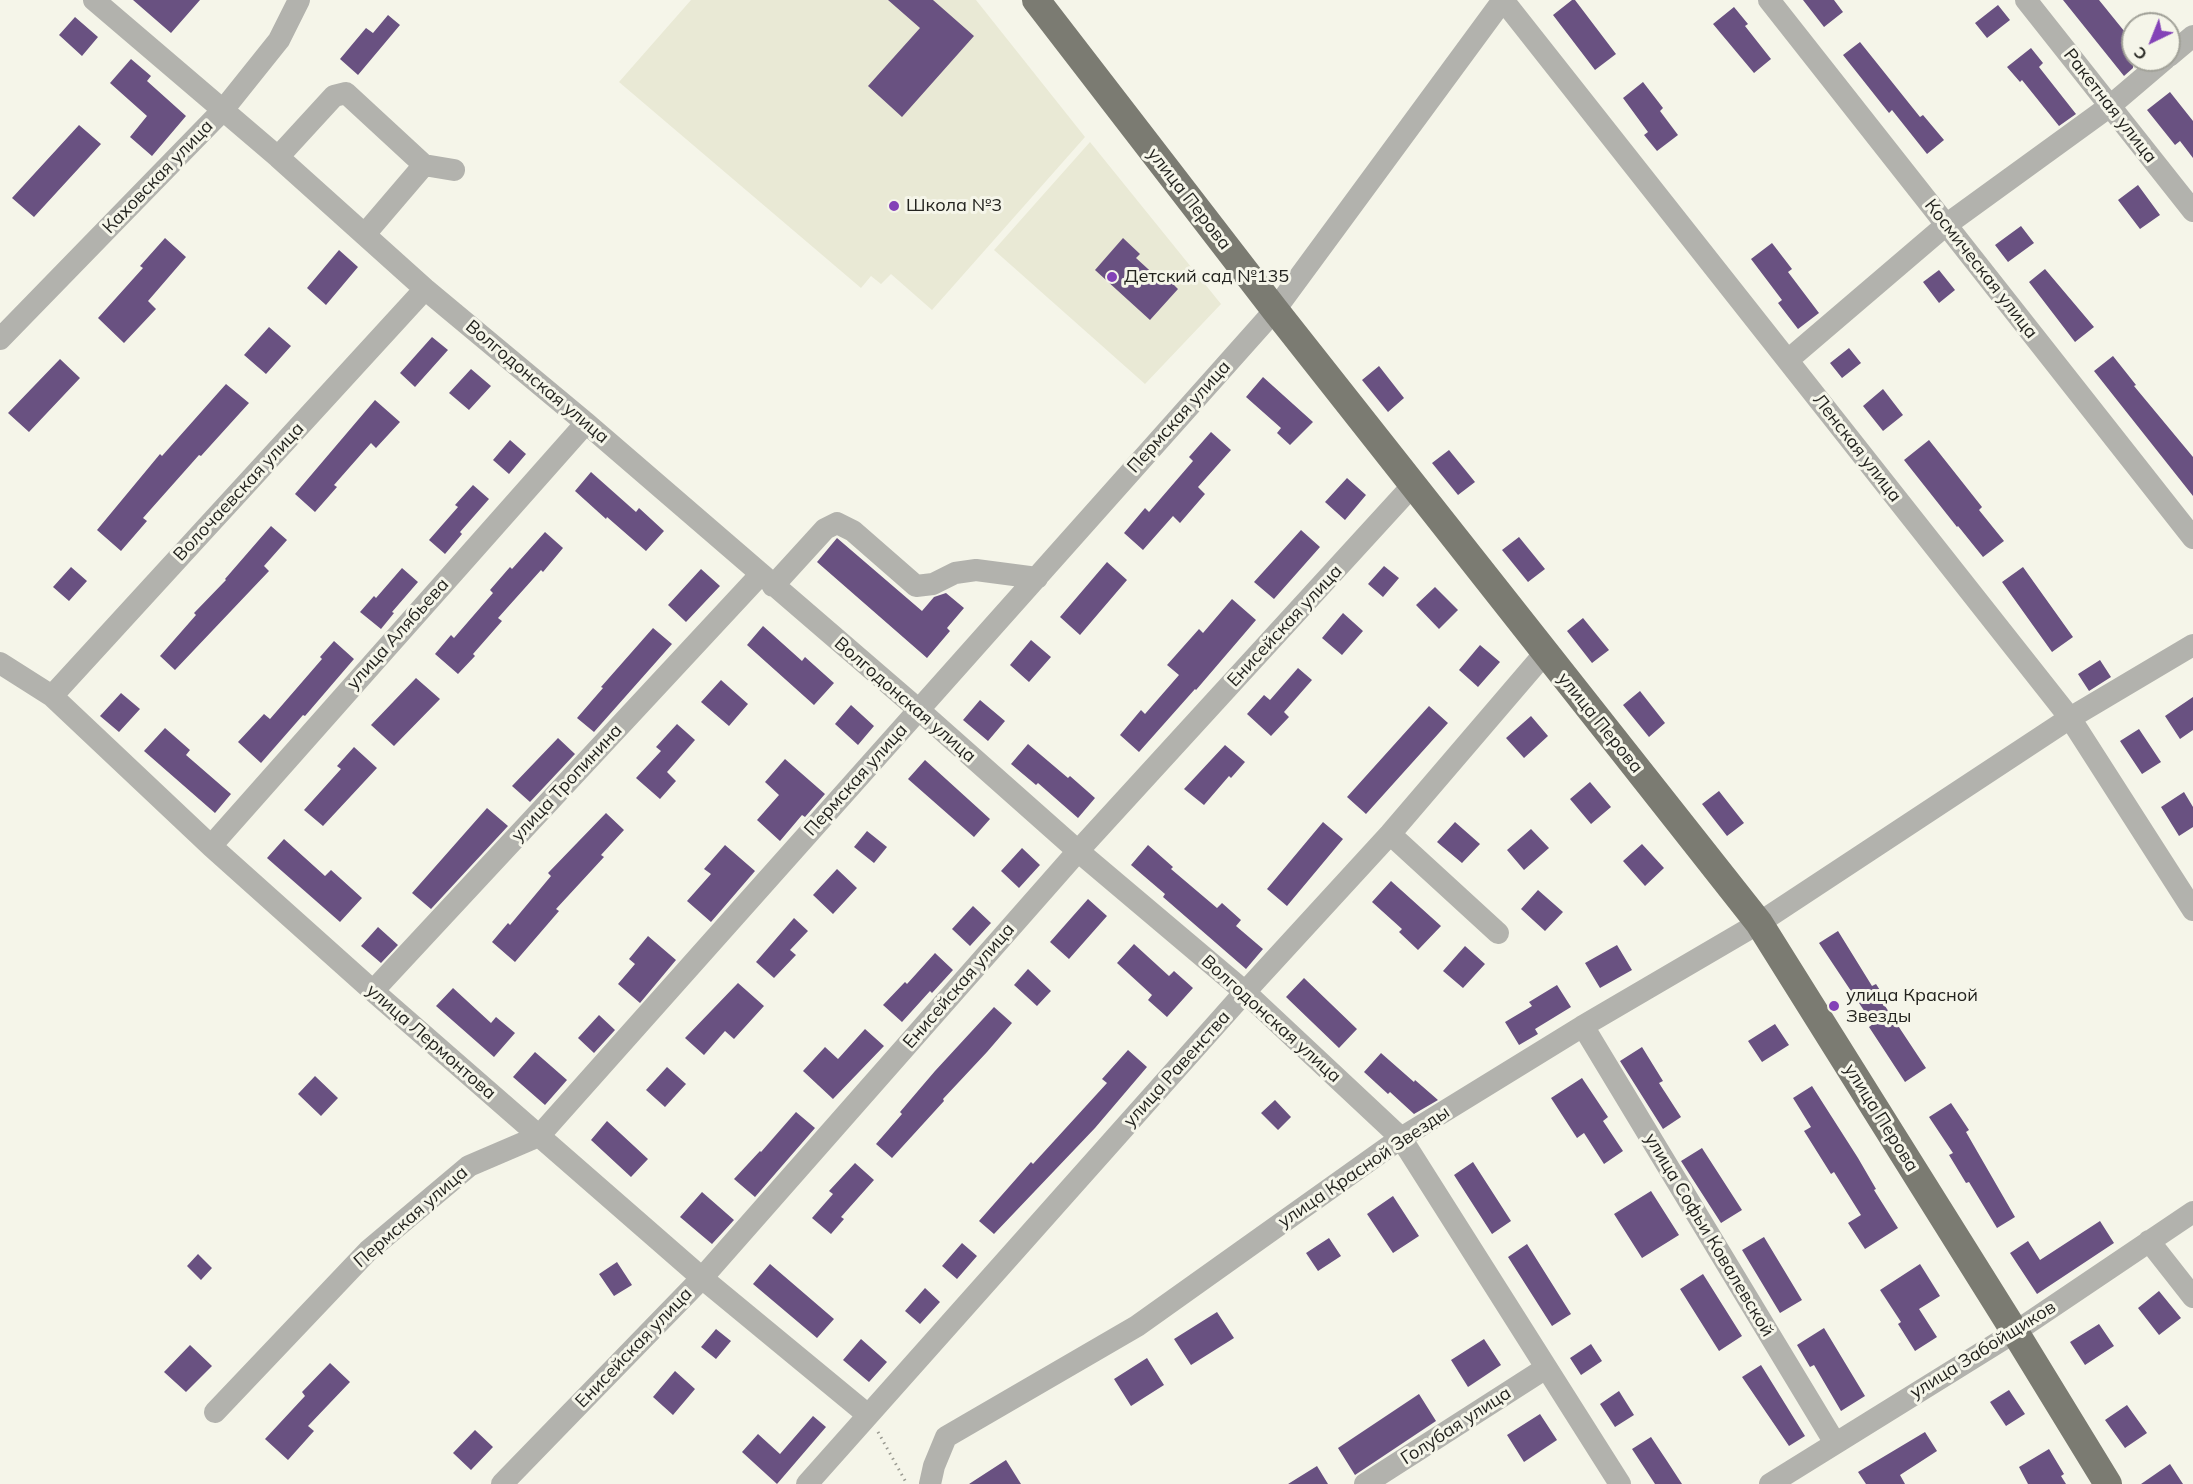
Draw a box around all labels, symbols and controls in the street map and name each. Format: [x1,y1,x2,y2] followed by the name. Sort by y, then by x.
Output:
[2121,12,2181,72] north arrow
[2129,43,2151,65] text: С
[2059,45,2161,167] street label: Ракетная улица
[98,116,218,238] street label: Каховская улица
[1143,144,1235,254] street label: улица Перова
[906,195,1002,217] place label: Школа №3
[1920,195,2042,343] street label: Космическая улица
[887,199,901,213] marker: Школа №3
[1124,266,1289,288] place label: Детский сад №135
[1105,270,1119,284] marker: Детский сад №135
[461,316,613,448] street label: Волгодонская улица
[1123,356,1235,478] street label: Пермская улица
[1808,390,1906,506] street label: Ленская улица
[169,418,309,566] street label: Волочаевская улица
[1223,561,1347,691] street label: Енисейская улица
[342,574,454,694] street label: улица Алябьева
[830,633,980,767] street label: Волгодонская улица
[1553,668,1647,778] street label: улица Перова
[800,719,912,841] street label: Пермская улица
[507,720,627,846] street label: улица Тропинина
[899,919,1019,1053] street label: Енисейская улица
[1197,951,1345,1087] street label: Волгодонская улица
[362,980,500,1104] street label: улица Лермонтова
[1846,985,1978,1028] place label: улица Красной Звезды
[1827,999,1841,1013] marker: улица Красной Звезды
[1119,1007,1235,1131] street label: улица Равенства
[1839,1060,1923,1176] street label: улица Перова
[1274,1102,1454,1232] street label: улица Красной Звезды
[1640,1129,1778,1341] street label: улица Софьи Ковалевской
[350,1162,472,1272] street label: Пермская улица
[571,1283,697,1413] street label: Енисейская улица
[1906,1296,2060,1404] street label: улица Забойщиков
[1397,1382,1515,1470] street label: Голубая улица

